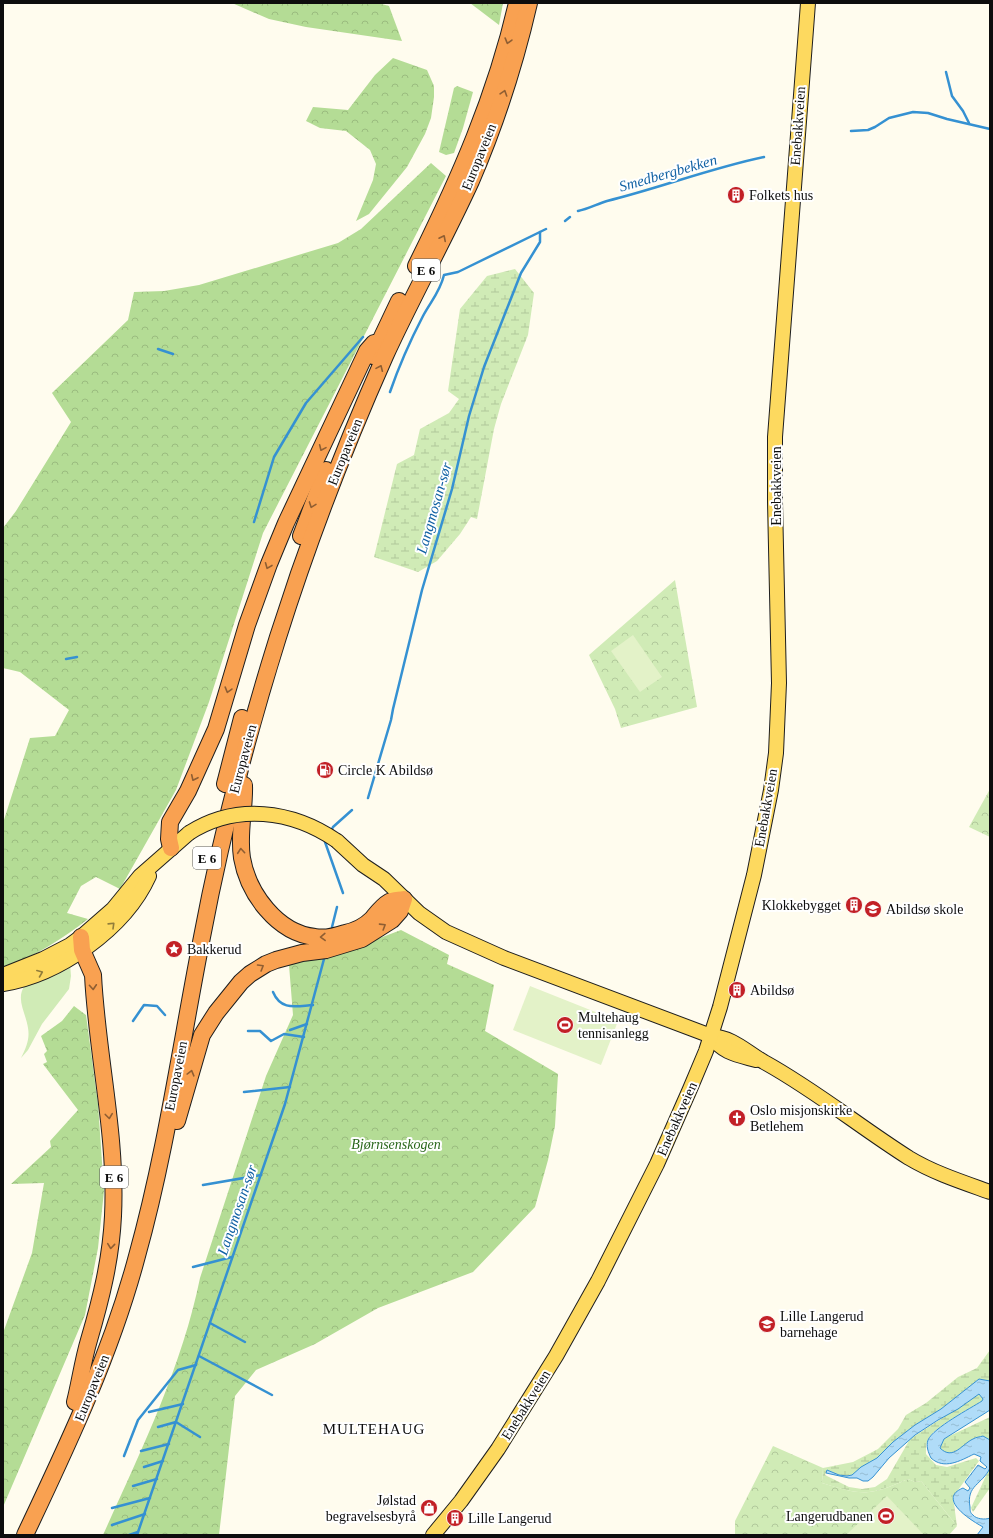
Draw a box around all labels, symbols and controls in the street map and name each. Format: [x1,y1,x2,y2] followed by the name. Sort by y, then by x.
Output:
[504,37,513,44] one-way arrow
[788,86,808,166] street label: Enebakkveien
[499,89,508,96] one-way arrow
[459,121,499,193] street label: Europaveien
[617,151,719,195] water label: Smedbergbekken
[726,185,746,205] building icon: Folkets hus
[749,188,813,203] place label: Folkets hus
[438,235,445,242] one-way arrow
[412,259,440,281] road number: E 6
[375,364,383,372] one-way arrow
[325,416,365,488] street label: Europaveien
[319,443,327,451] one-way arrow
[769,446,784,526] street label: Enebakkveien
[413,460,455,556] water label: Langmosan-sør
[308,502,317,509] one-way arrow
[265,562,273,569] one-way arrow
[225,686,233,693] one-way arrow
[227,723,259,795] street label: Europaveien
[315,760,335,780] fuel station icon: Circle K Abildsø
[338,763,433,778] place label: Circle K Abildsø
[752,768,780,848] street label: Enebakkveien
[191,774,199,782] one-way arrow
[193,847,221,869] road number: E 6
[237,848,246,854] one-way arrow
[844,895,864,915] building icon: Klokkebygget
[762,898,841,913] place label: Klokkebygget
[863,899,883,919] school or university icon: Abildsø skole
[886,902,963,917] place label: Abildsø skole
[107,922,115,930] one-way arrow
[379,924,386,931] one-way arrow
[320,933,326,941] one-way arrow
[164,939,184,959] place icon: Bakkerud
[187,942,241,957] place label: Bakkerud
[257,965,264,972] one-way arrow
[37,970,44,978] one-way arrow
[727,980,747,1000] building icon: Abildsø
[750,983,794,998] place label: Abildsø
[89,984,98,990] one-way arrow
[578,1010,649,1041] place label: Multehaug tennisanlegg
[555,1015,575,1035] sports icon: Multehaug tennisanlegg
[162,1040,190,1112] street label: Europaveien
[186,1069,195,1076] one-way arrow
[654,1080,700,1158] street label: Enebakkveien
[750,1103,852,1134] place label: Oslo misjonskirke Betlehem
[727,1108,747,1128] church icon: Oslo misjonskirke Betlehem
[105,1113,114,1119] one-way arrow
[351,1137,441,1152] park label: Bjørnsenskogen
[214,1163,260,1258] water label: Langmosan-sør
[100,1166,128,1188] road number: E 6
[106,1243,115,1249] one-way arrow
[780,1309,864,1340] place label: Lille Langerud barnehage
[757,1314,777,1334] school or university icon: Lille Langerud barnehage
[72,1352,112,1424] street label: Europaveien
[499,1367,553,1443] street label: Enebakkveien
[323,1421,425,1437] district label: MULTEHAUG
[326,1493,417,1524] place label: Jølstad begravelsesbyrå
[419,1498,439,1518] shop icon: Jølstad begravelsesbyrå
[876,1506,896,1526] sports icon: Langerudbanen
[445,1508,465,1528] building icon: Lille Langerud
[786,1509,873,1524] place label: Langerudbanen
[468,1511,552,1526] place label: Lille Langerud

